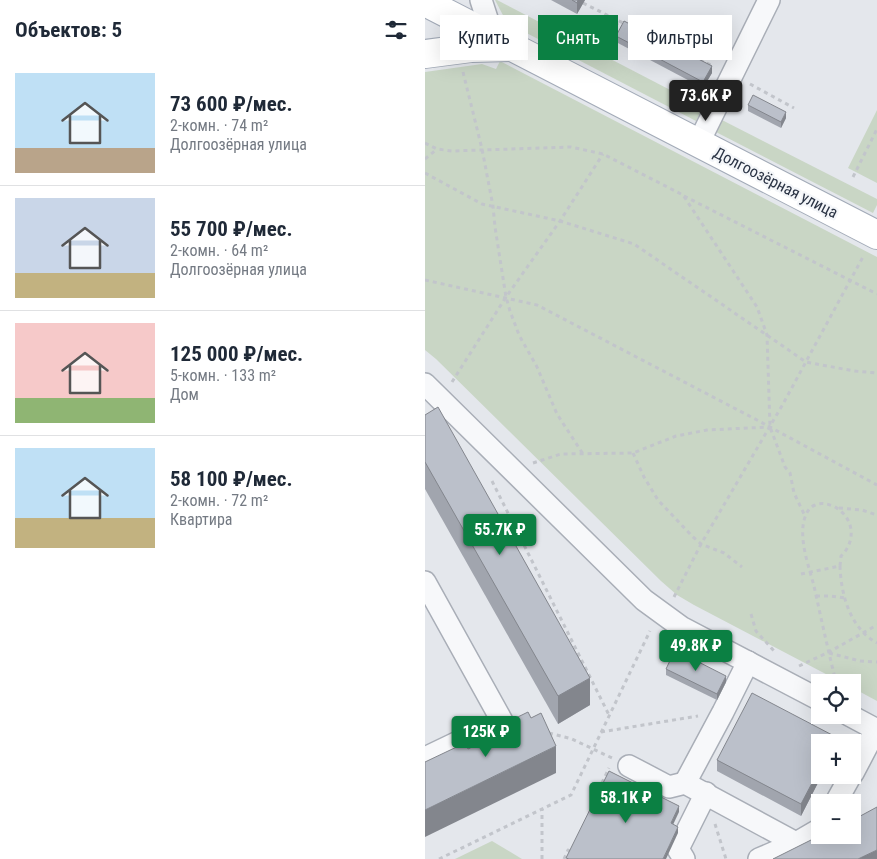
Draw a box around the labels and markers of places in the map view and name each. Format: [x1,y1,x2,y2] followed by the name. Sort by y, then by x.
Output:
[660,80,752,122] pin: 73.6K ₽
[454,514,546,556] pin: 55.7K ₽
[650,630,742,672] pin: 49.8K ₽
[445,716,527,758] pin: 125K ₽
[580,782,672,824] pin: 58.1K ₽

